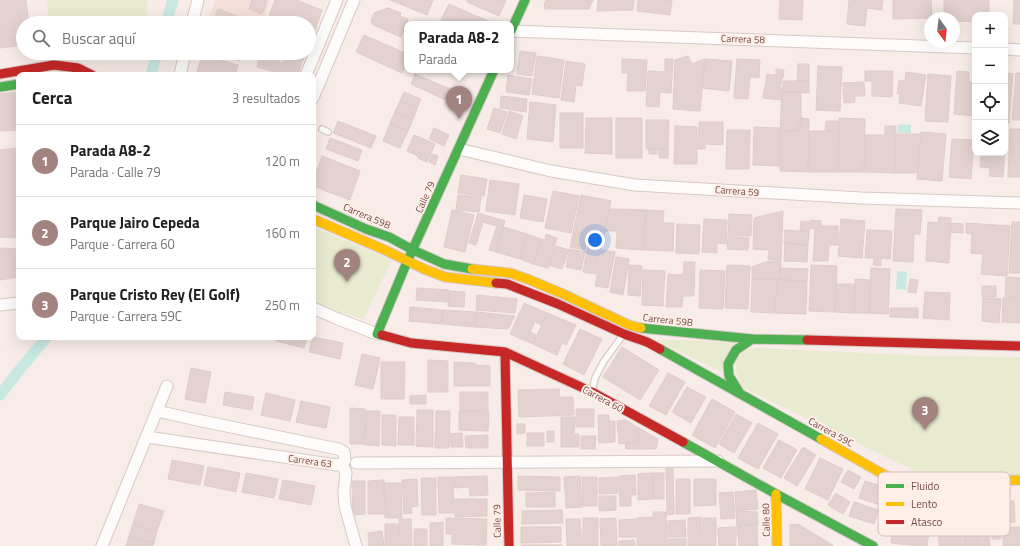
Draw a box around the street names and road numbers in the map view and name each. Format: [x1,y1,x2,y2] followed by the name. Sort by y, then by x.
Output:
[721,31,766,47] street label: Carrera 58
[411,178,439,215] street label: Calle 79
[714,182,760,200] street label: Carrera 59
[341,199,393,233] street label: Carrera 59B
[642,310,694,330] street label: Carrera 59B
[580,382,626,416] street label: Carrera 60
[806,413,857,451] street label: Carrera 59C
[287,450,333,472] street label: Carrera 63
[758,503,774,537] street label: Calle 80
[489,504,505,538] street label: Calle 79

